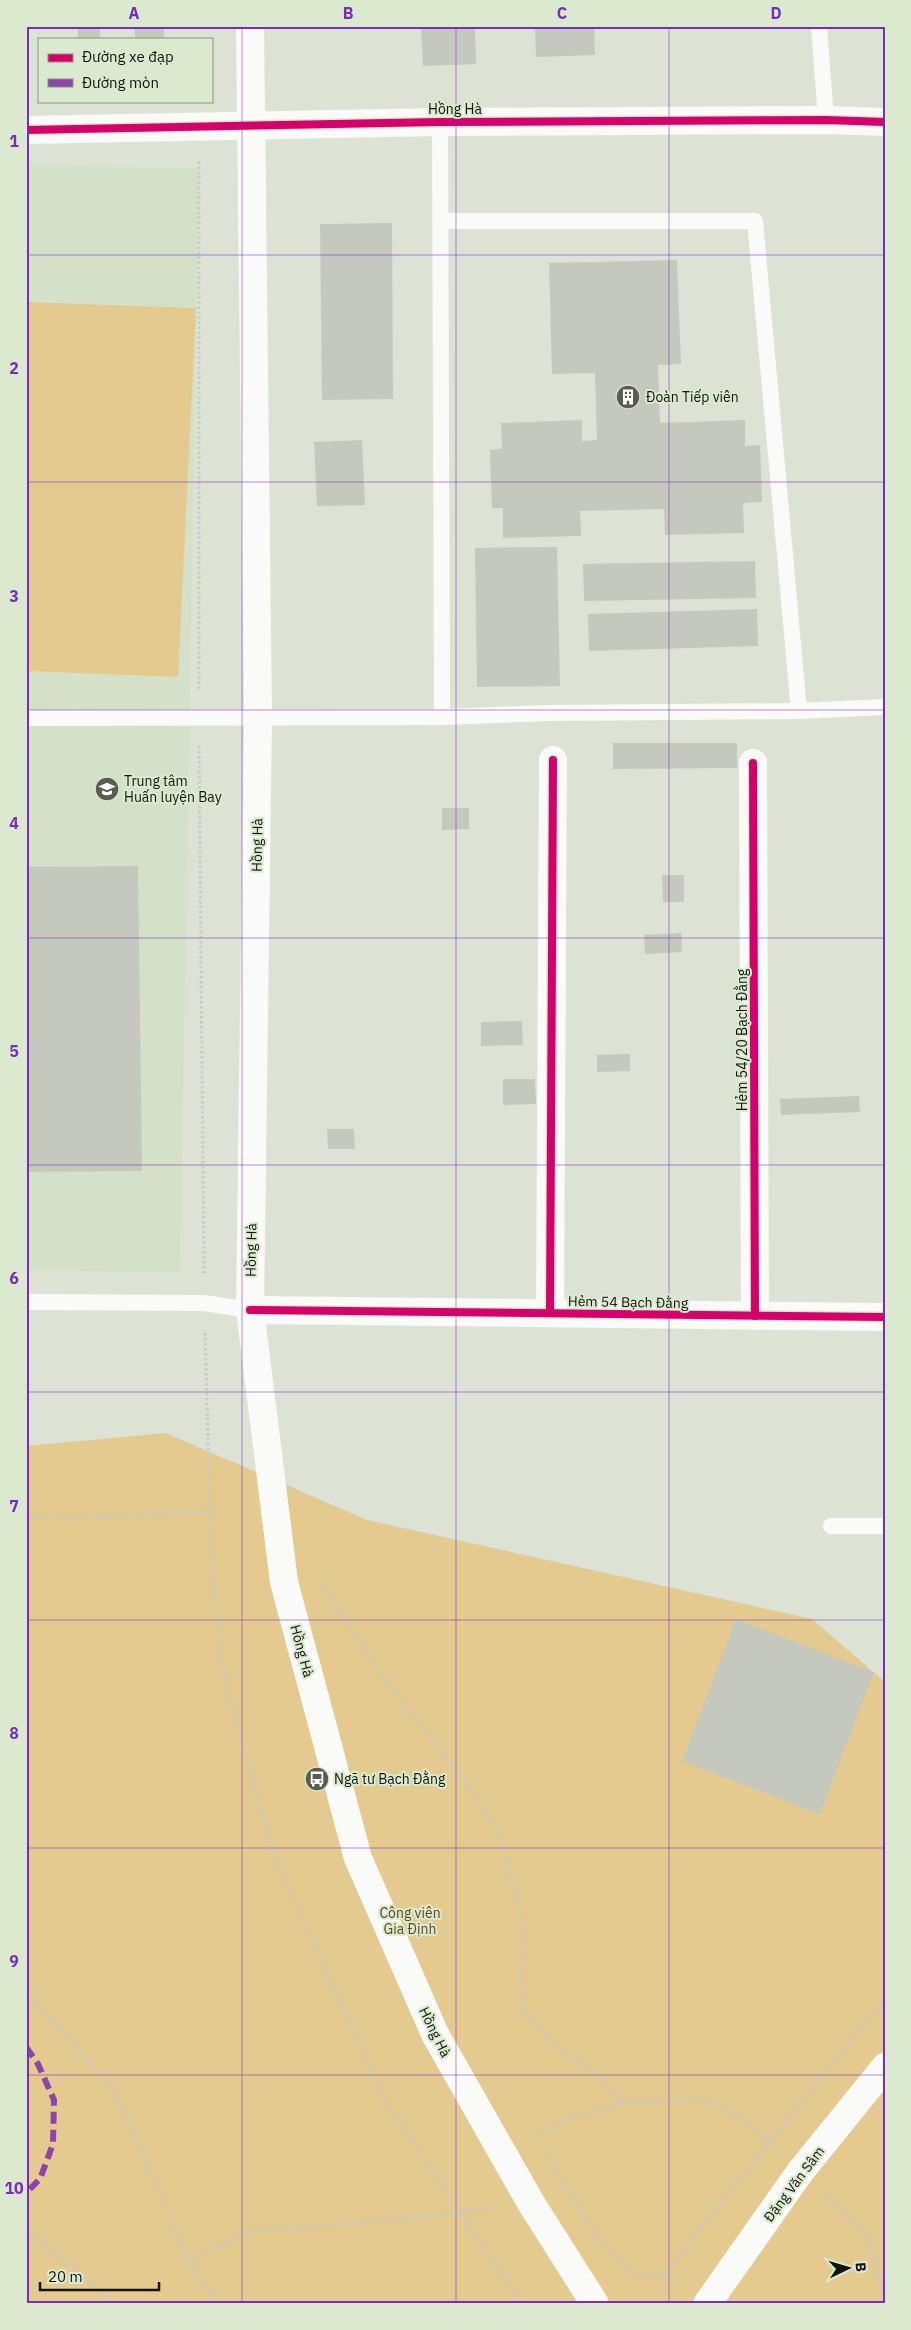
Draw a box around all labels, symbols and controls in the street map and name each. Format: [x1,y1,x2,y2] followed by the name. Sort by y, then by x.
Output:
[129,3,140,23] text: A
[343,3,354,23] text: B
[557,3,567,23] text: C
[770,3,782,23] text: D
[38,38,212,102] legend
[82,47,174,66] text: Đường xe đạp
[82,73,159,92] text: Đường mòn
[428,100,482,118] street label: Hồng Hà
[9,131,19,151] text: 1
[9,358,19,378] text: 2
[615,384,641,410] building icon: Đoàn Tiếp viên
[646,388,739,406] place label: Đoàn Tiếp viên
[9,586,19,606] text: 3
[124,772,222,806] place label: Trung tâm Huấn luyện Bay
[94,776,120,802] school or university icon: Trung tâm Huấn luyện Bay
[9,813,19,833] text: 4
[248,817,266,872] street label: Hồng Hà
[733,968,751,1111] street label: Hẻm 54/20 Bạch Đằng
[9,1041,19,1061] text: 5
[242,1222,260,1277] street label: Hồng Hà
[9,1268,19,1288] text: 6
[568,1292,689,1312] street label: Hẻm 54 Bạch Đằng
[9,1496,19,1516] text: 7
[286,1623,318,1680] street label: Hồng Hà
[9,1723,19,1743] text: 8
[304,1766,330,1792] bus stop icon: Ngã tư Bạch Đằng
[334,1770,446,1788] place label: Ngã tư Bạch Đằng
[379,1904,441,1938] park label: Công viên Gia Định
[9,1951,19,1971] text: 9
[415,2004,455,2061] street label: Hồng Hà
[760,2143,828,2225] street label: Đặng Văn Sâm
[4,2178,24,2198] text: 10
[824,2242,874,2292] north arrow
[40,2260,159,2292] scale bar
[852,2261,870,2272] text: B
[48,2267,83,2286] text: 20 m

